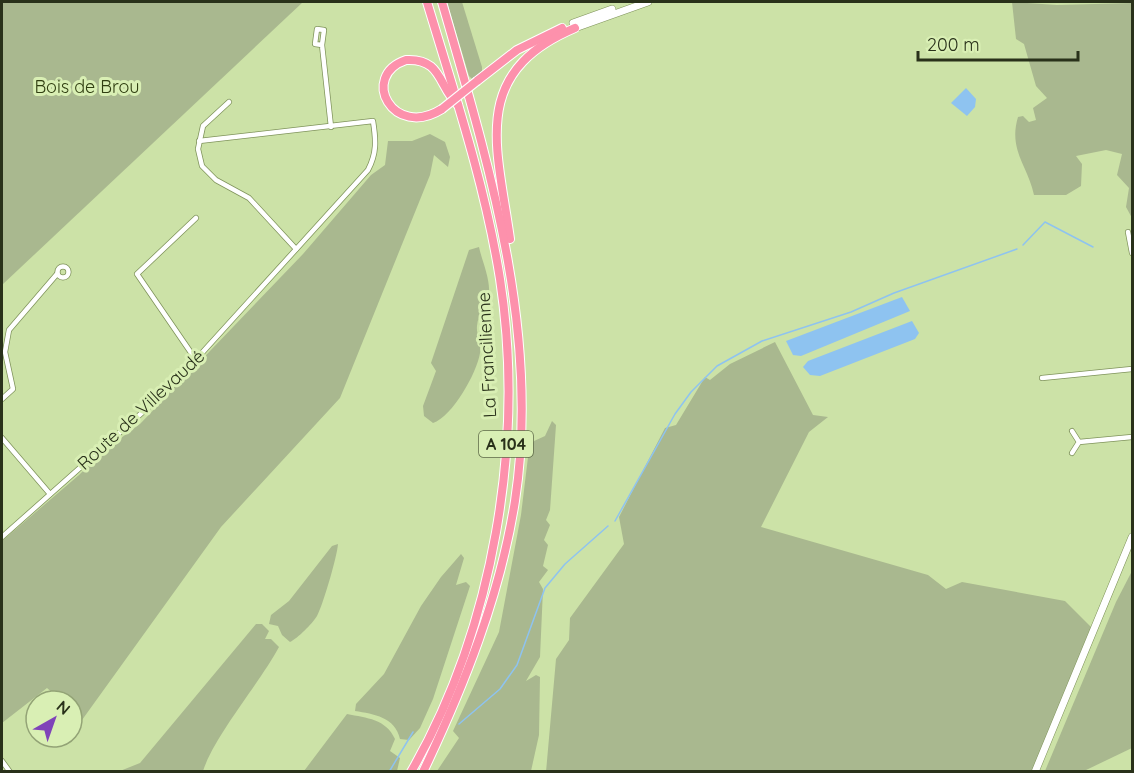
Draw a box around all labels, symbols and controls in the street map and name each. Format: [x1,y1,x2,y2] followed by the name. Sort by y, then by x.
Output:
[918,24,1078,62] scale bar
[927,33,980,56] text: 200 m
[34,75,140,98] park label: Bois de Brou
[472,292,501,418] street label: La Francilienne
[72,345,209,475] street label: Route de Villevaudé
[479,431,533,457] road number: A 104
[24,689,84,749] north arrow
[53,696,75,719] text: N

